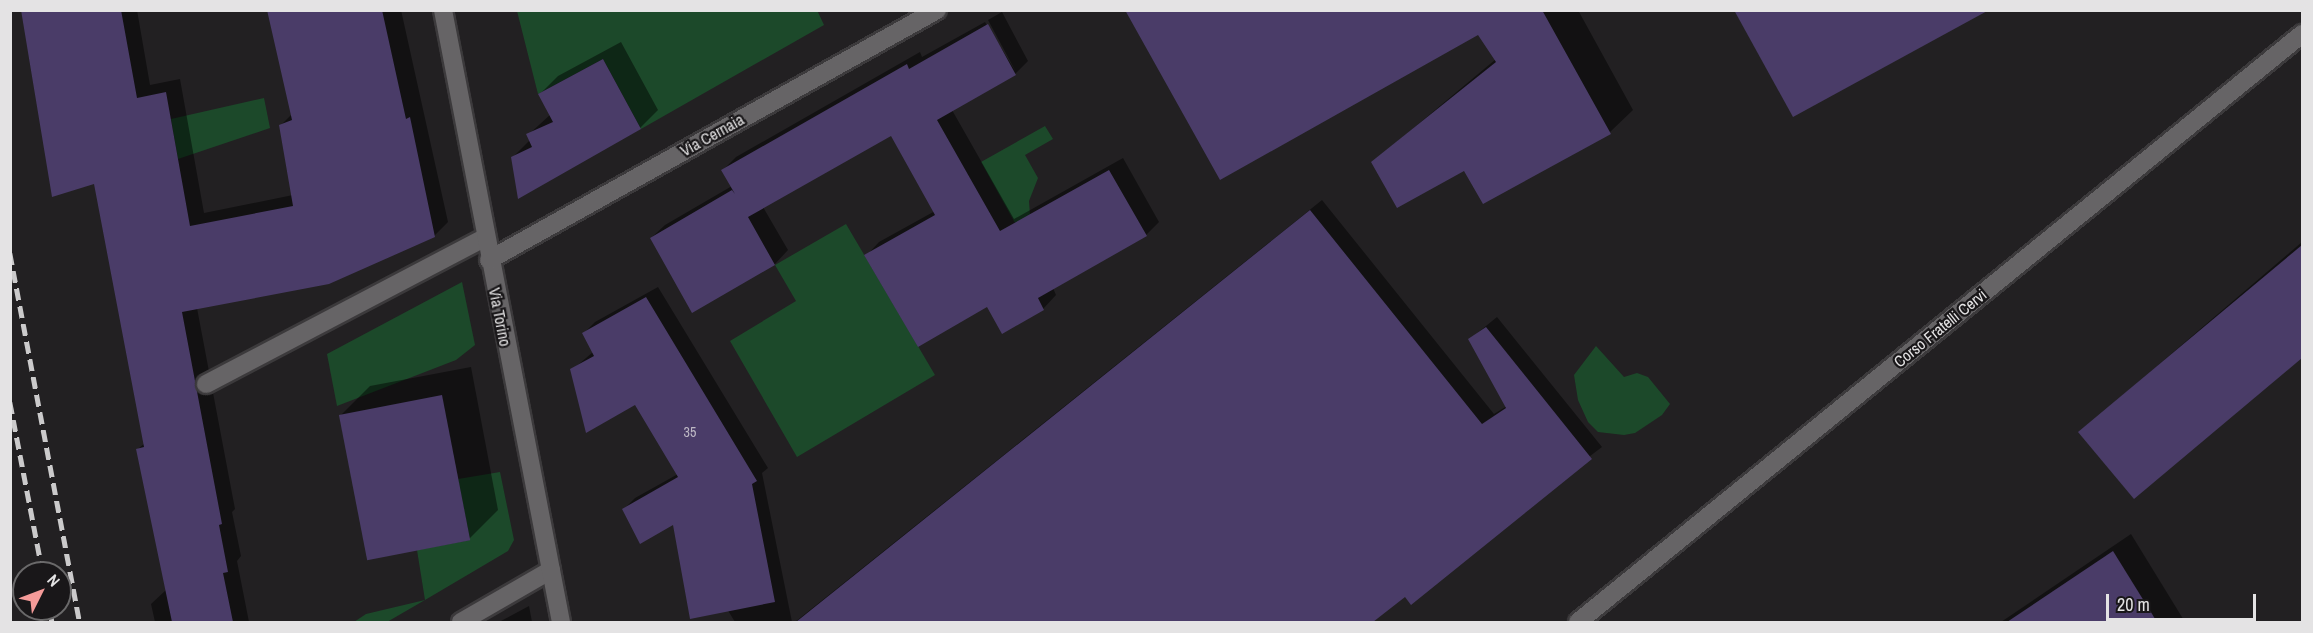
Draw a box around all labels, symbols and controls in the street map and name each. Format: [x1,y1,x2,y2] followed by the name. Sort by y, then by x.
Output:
[677,110,747,160] street label: Via Cernaia
[1890,285,1990,371] street label: Corso Fratelli Cervi
[485,286,515,348] street label: Via Torino
[684,424,696,440] house number: 35
[12,561,72,621] north arrow
[43,569,65,591] text: N
[2109,582,2259,620] scale bar
[2117,592,2150,617] text: 20 m

